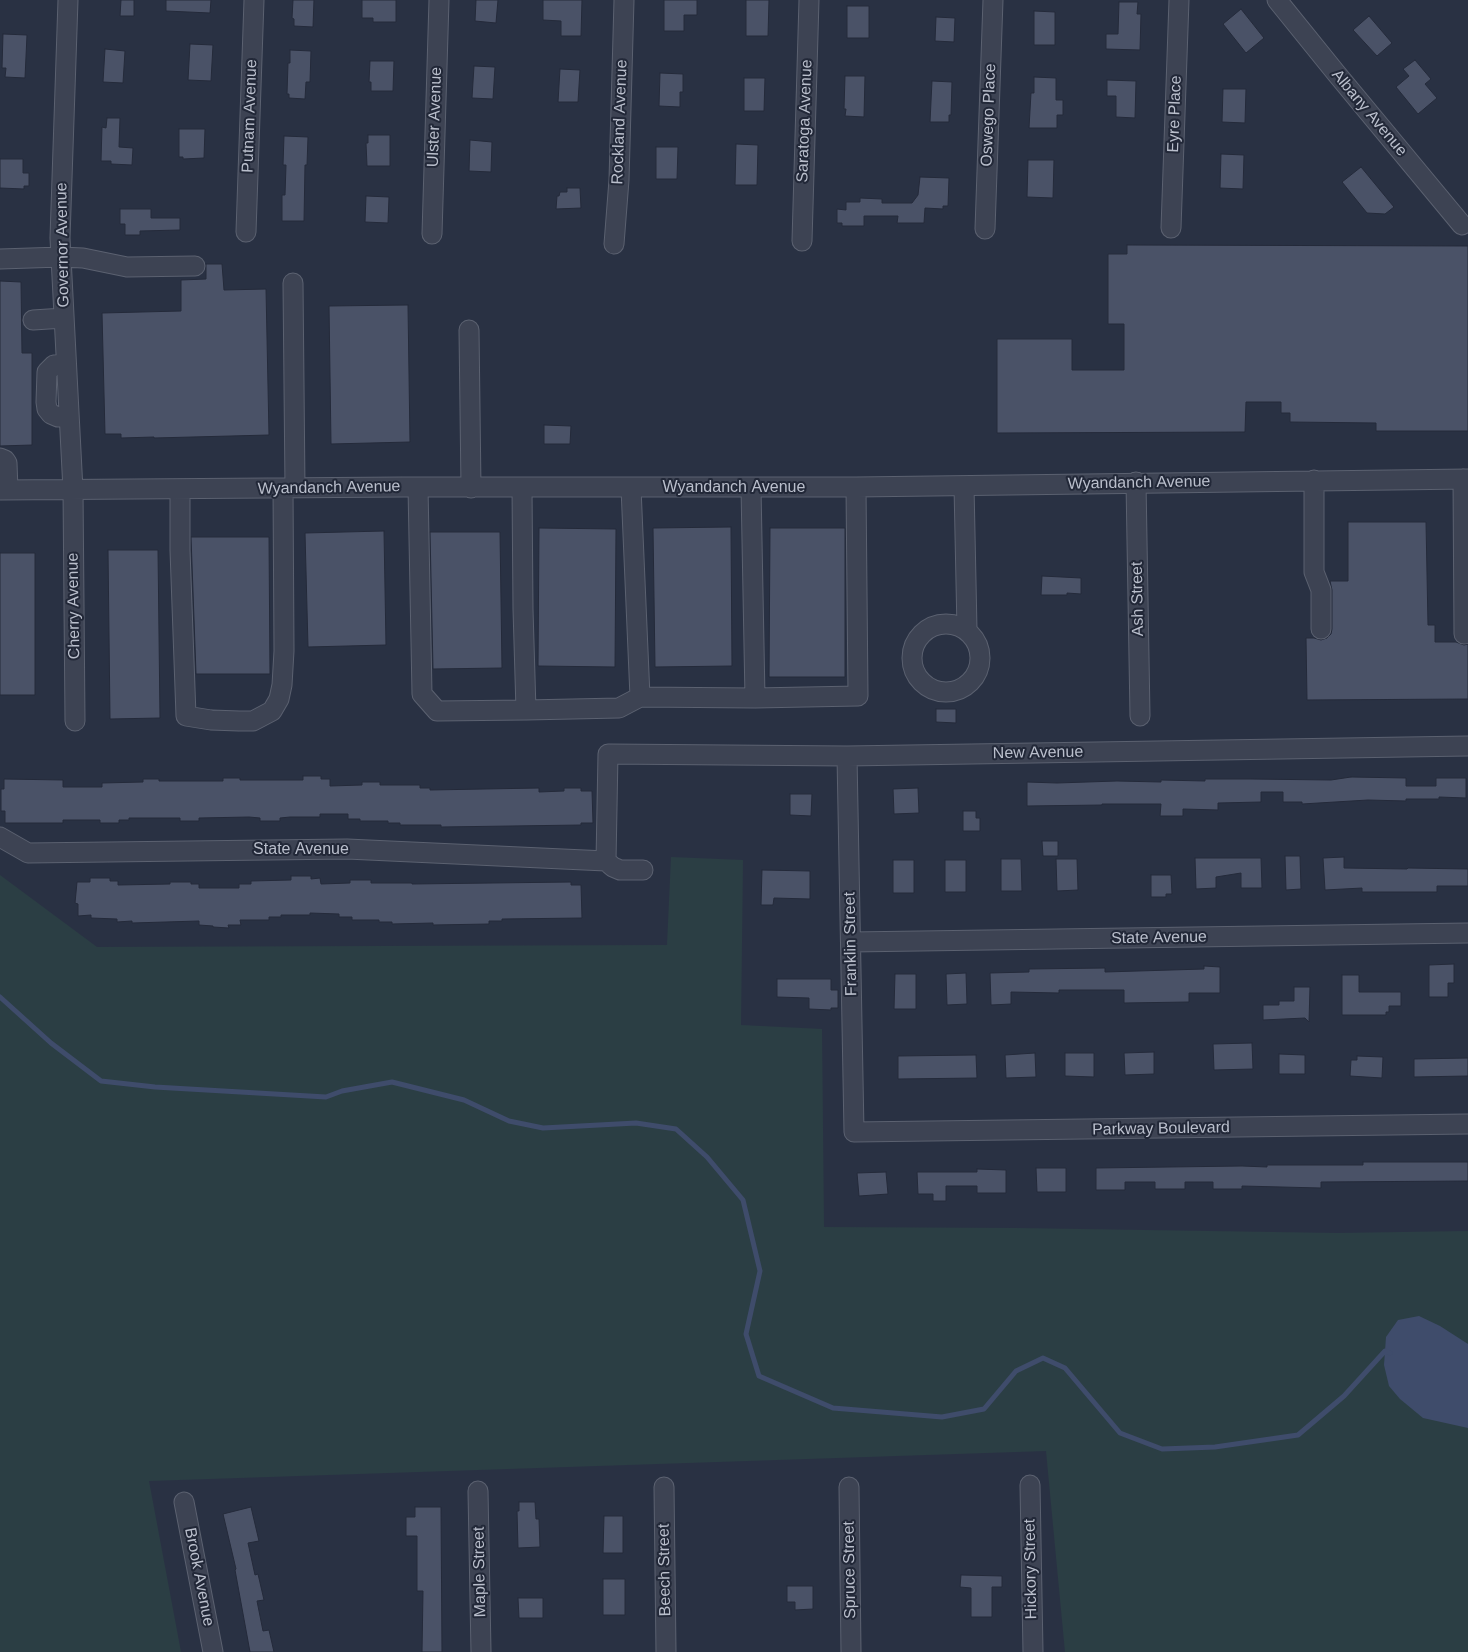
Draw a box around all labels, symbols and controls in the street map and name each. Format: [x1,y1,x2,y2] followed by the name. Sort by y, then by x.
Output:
[238,59,262,173] street label: Putnam Avenue
[608,59,632,185] street label: Rockland Avenue
[793,59,817,183] street label: Saratoga Avenue
[978,63,1000,167] street label: Oswego Place
[1327,66,1411,160] street label: Albany Avenue
[424,67,446,167] street label: Ulster Avenue
[1164,75,1186,153] street label: Eyre Place
[52,182,74,308] street label: Governor Avenue
[1067,472,1211,494] street label: Wyandanch Avenue
[257,477,401,499] street label: Wyandanch Avenue
[663,478,805,498] street label: Wyandanch Avenue
[63,553,85,659] street label: Cherry Avenue
[1128,561,1148,637] street label: Ash Street
[993,743,1083,763] street label: New Avenue
[253,840,349,860] street label: State Avenue
[840,892,862,996] street label: Franklin Street
[1111,928,1207,948] street label: State Avenue
[1092,1118,1230,1140] street label: Parkway Boulevard
[1021,1519,1041,1619] street label: Hickory Street
[840,1521,860,1619] street label: Spruce Street
[655,1524,675,1616] street label: Beech Street
[180,1526,218,1628] street label: Brook Avenue
[470,1526,490,1618] street label: Maple Street

